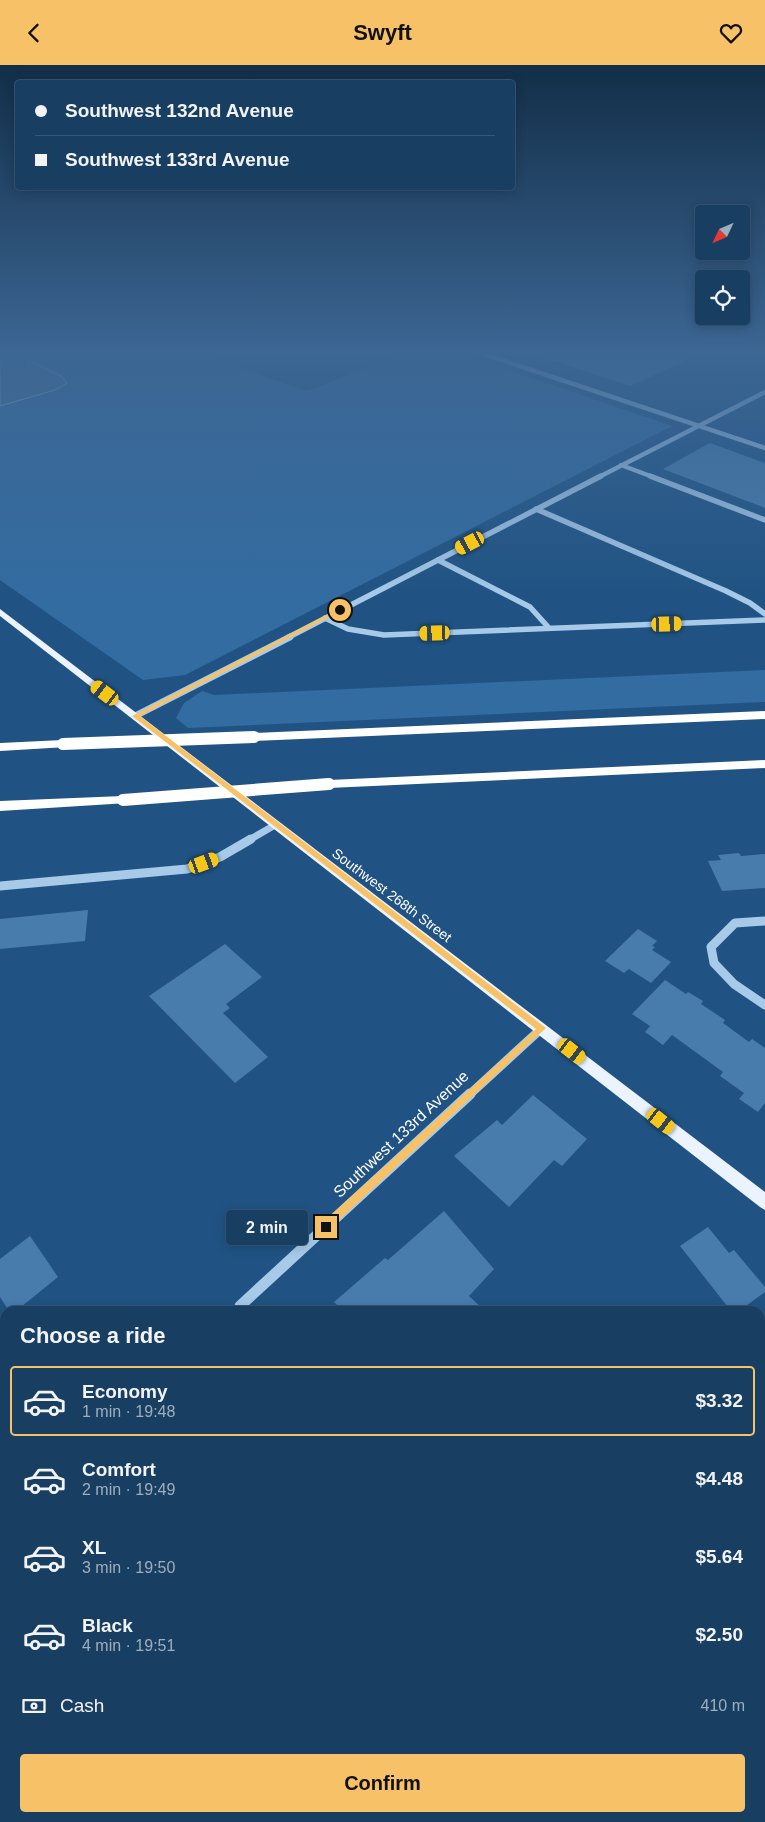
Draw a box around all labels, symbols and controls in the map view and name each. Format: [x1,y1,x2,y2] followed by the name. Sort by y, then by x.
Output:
[20,19,48,47] icon: back
[717,19,745,47] icon: heart
[353,20,412,45] text: Swyft
[65,100,294,121] text: Southwest 132nd Avenue
[65,149,290,170] text: Southwest 133rd Avenue
[695,205,750,260] north arrow
[695,205,750,325] map controls
[695,270,750,325] button: locate
[453,529,486,557] car
[329,599,351,621] route start
[651,616,682,632] car
[419,625,450,641] car
[88,678,121,708] car
[329,845,455,945] street label: Southwest 268th Street
[187,851,220,875] car
[555,1036,588,1066] car
[330,1067,472,1201] street label: Southwest 133rd Avenue
[644,1106,677,1136] car
[226,1209,308,1245] callout: 2 min
[315,1216,337,1238] route end
[246,1219,288,1236] text: 2 min
[20,1323,165,1348] text: Choose a ride
[22,1379,67,1424] icon: car
[82,1381,168,1402] text: Economy
[695,1390,743,1411] text: $3.32
[82,1403,175,1420] text: 1 min · 19:48
[22,1457,67,1502] icon: car
[82,1459,156,1480] text: Comfort
[695,1468,743,1489] text: $4.48
[82,1481,175,1498] text: 2 min · 19:49
[22,1535,67,1580] icon: car
[82,1537,106,1558] text: XL
[695,1546,743,1567] text: $5.64
[82,1559,175,1576] text: 3 min · 19:50
[22,1613,67,1658] icon: car
[82,1615,133,1636] text: Black
[695,1624,743,1645] text: $2.50
[82,1637,175,1654] text: 4 min · 19:51
[20,1692,48,1720] icon: cash
[60,1695,104,1716] text: Cash
[701,1697,745,1714] text: 410 m
[20,1754,745,1812] button: Confirm

